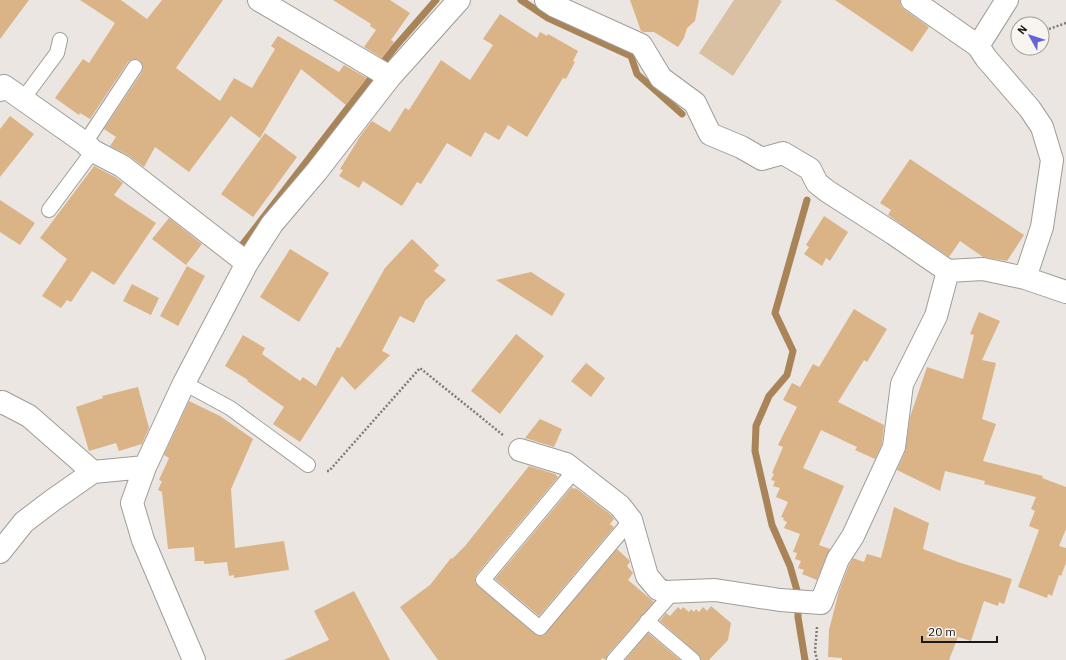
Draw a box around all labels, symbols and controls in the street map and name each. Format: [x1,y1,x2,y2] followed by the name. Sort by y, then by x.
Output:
[1010,16,1050,56] north arrow
[1014,22,1030,37] text: N
[922,618,997,644] scale bar
[928,624,956,639] text: 20 m

